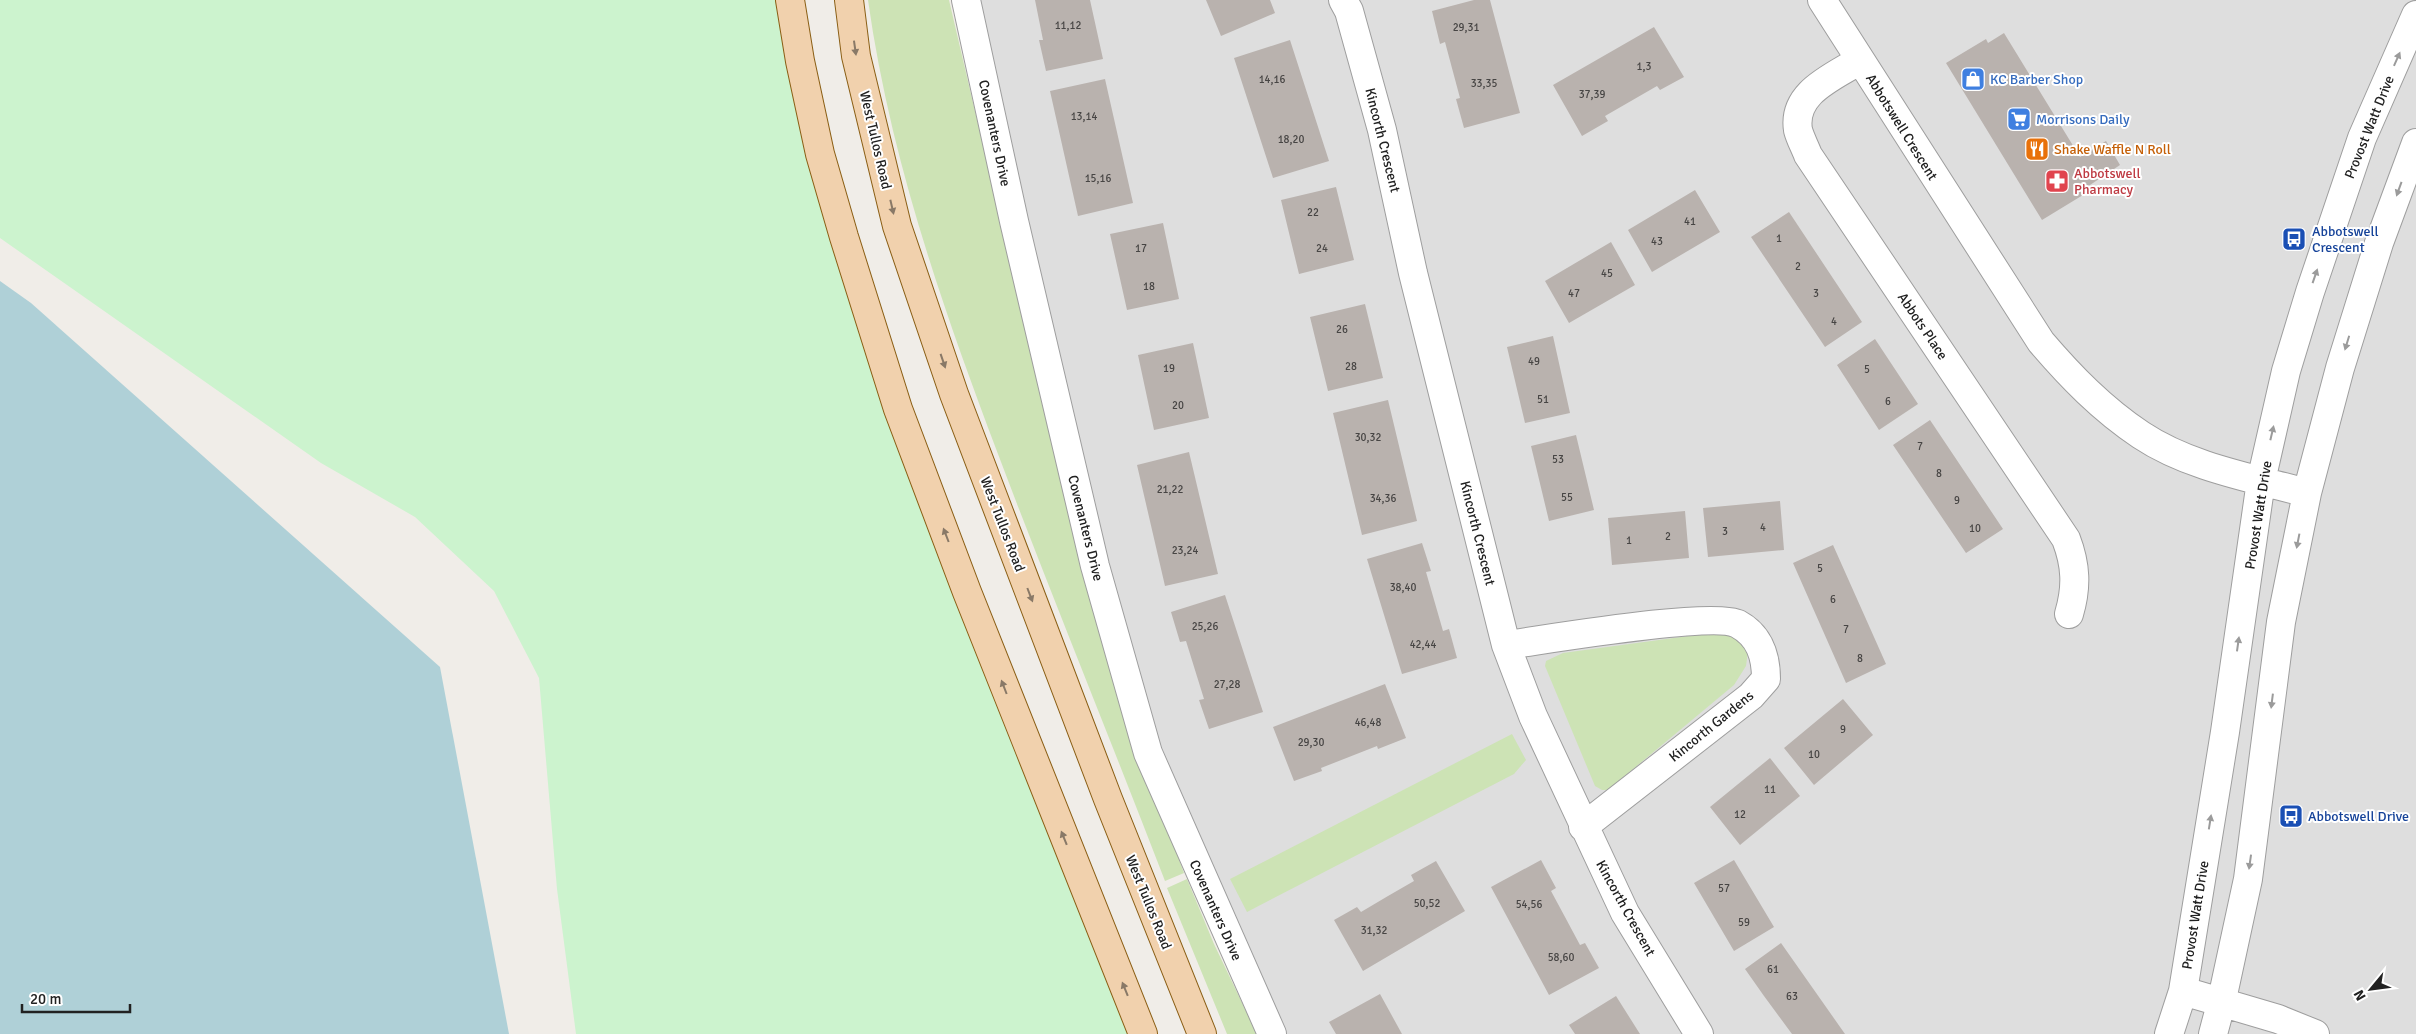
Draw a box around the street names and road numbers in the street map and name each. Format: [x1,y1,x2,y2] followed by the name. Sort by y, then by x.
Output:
[1862,71,1941,184] street label: Abbotswell Crescent
[2341,73,2398,181] street label: Provost Watt Drive
[975,78,1014,188] street label: Covenanters Drive
[1361,86,1404,194] street label: Kincorth Crescent
[856,89,895,191] street label: West Tullos Road
[1894,290,1951,363] street label: Abbots Place
[2242,459,2275,571] street label: Provost Watt Drive
[1064,473,1107,583] street label: Covenanters Drive
[977,474,1028,574] street label: West Tullos Road
[1456,479,1499,587] street label: Kincorth Crescent
[1666,687,1757,766] street label: Kincorth Gardens
[1122,853,1175,952] street label: West Tullos Road
[1186,857,1245,963] street label: Covenanters Drive
[1592,857,1659,959] street label: Kincorth Crescent
[2179,859,2212,971] street label: Provost Watt Drive

